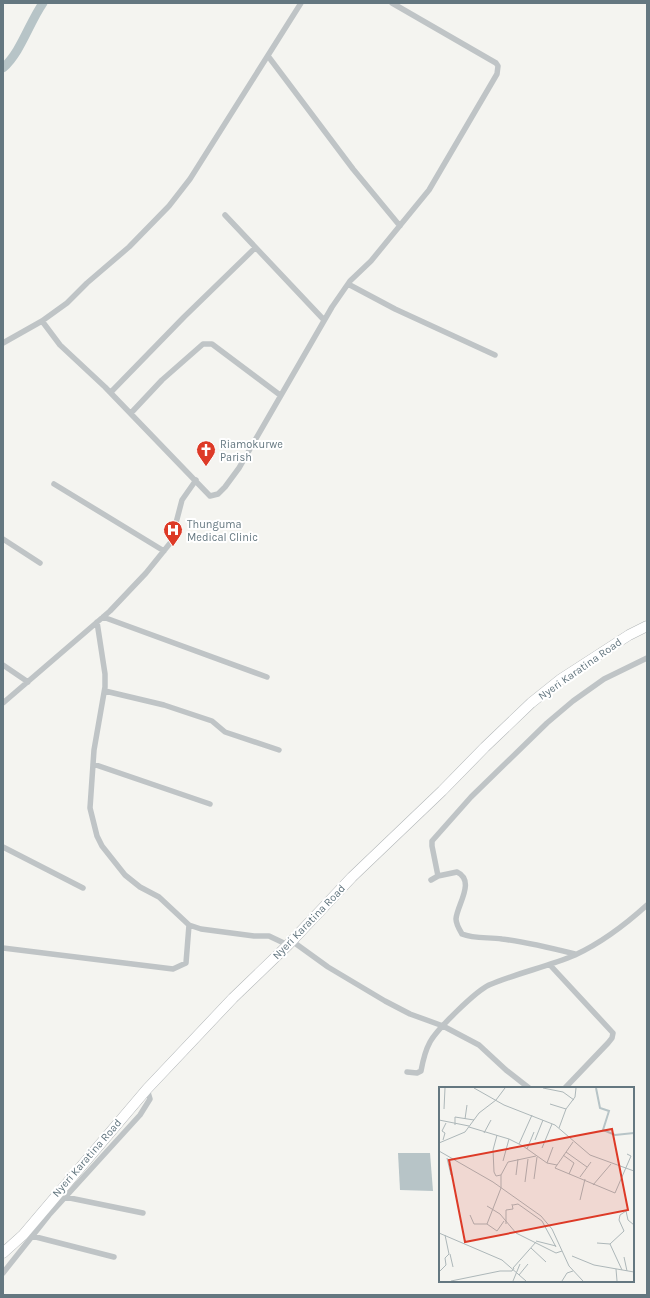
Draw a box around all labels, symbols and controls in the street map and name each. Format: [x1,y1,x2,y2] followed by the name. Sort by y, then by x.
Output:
[220,438,283,464] place label: Riamokurwe Parish
[195,439,217,467] church icon: Riamokurwe Parish
[187,518,258,544] place label: Thunguma Medical Clinic
[162,519,184,547] hospital icon: Thunguma Medical Clinic
[536,635,624,703] street label: Nyeri Karatina Road
[270,882,348,962] street label: Nyeri Karatina Road
[439,1087,634,1282] inset map
[50,1116,124,1200] street label: Nyeri Karatina Road

